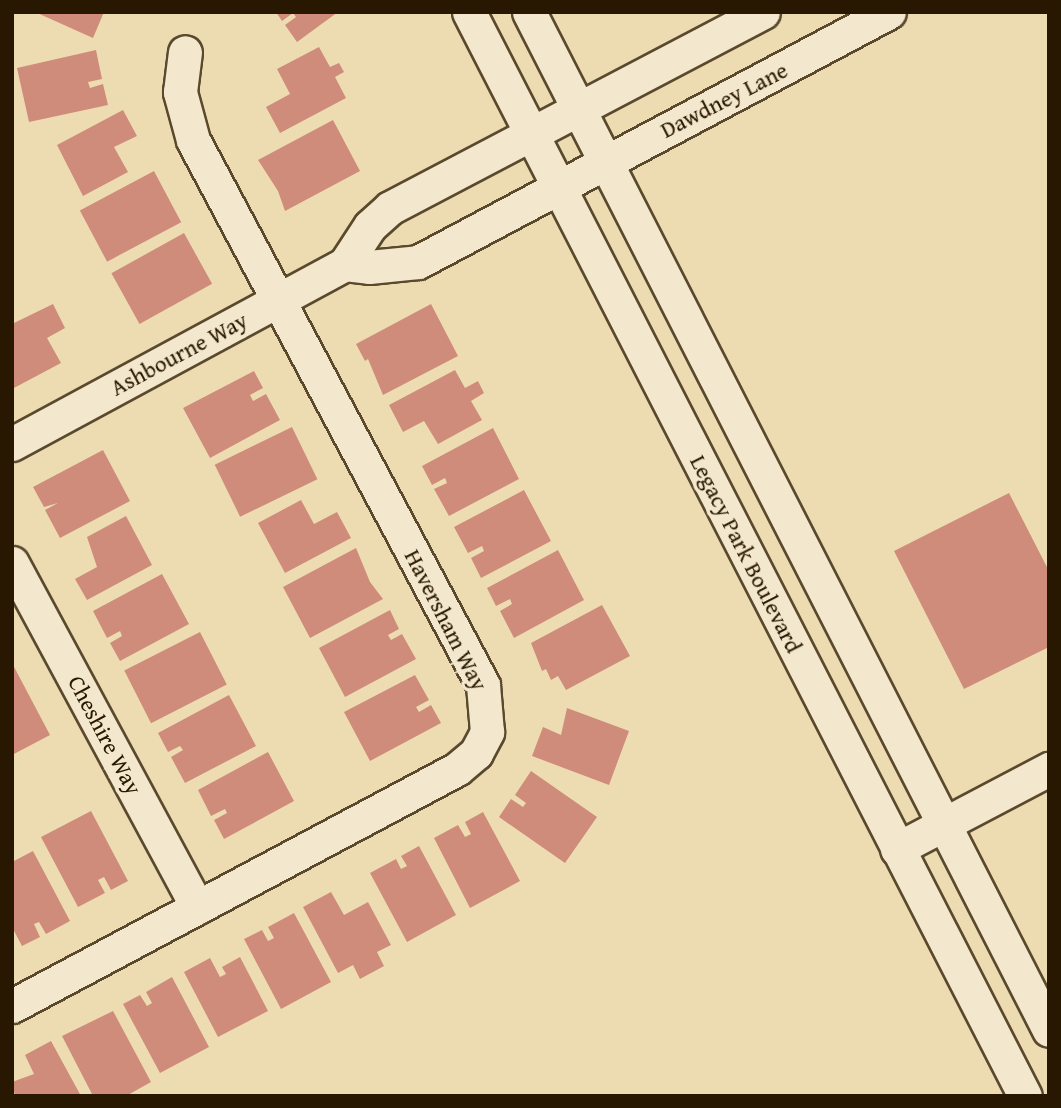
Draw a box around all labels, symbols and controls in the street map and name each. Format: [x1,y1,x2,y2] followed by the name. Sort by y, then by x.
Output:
[656,56,792,144] street label: Dawdney Lane
[106,306,252,402] street label: Ashbourne Way
[684,450,808,658] street label: Legacy Park Boulevard
[399,545,493,695] street label: Haversham Way
[62,671,148,799] street label: Cheshire Way

